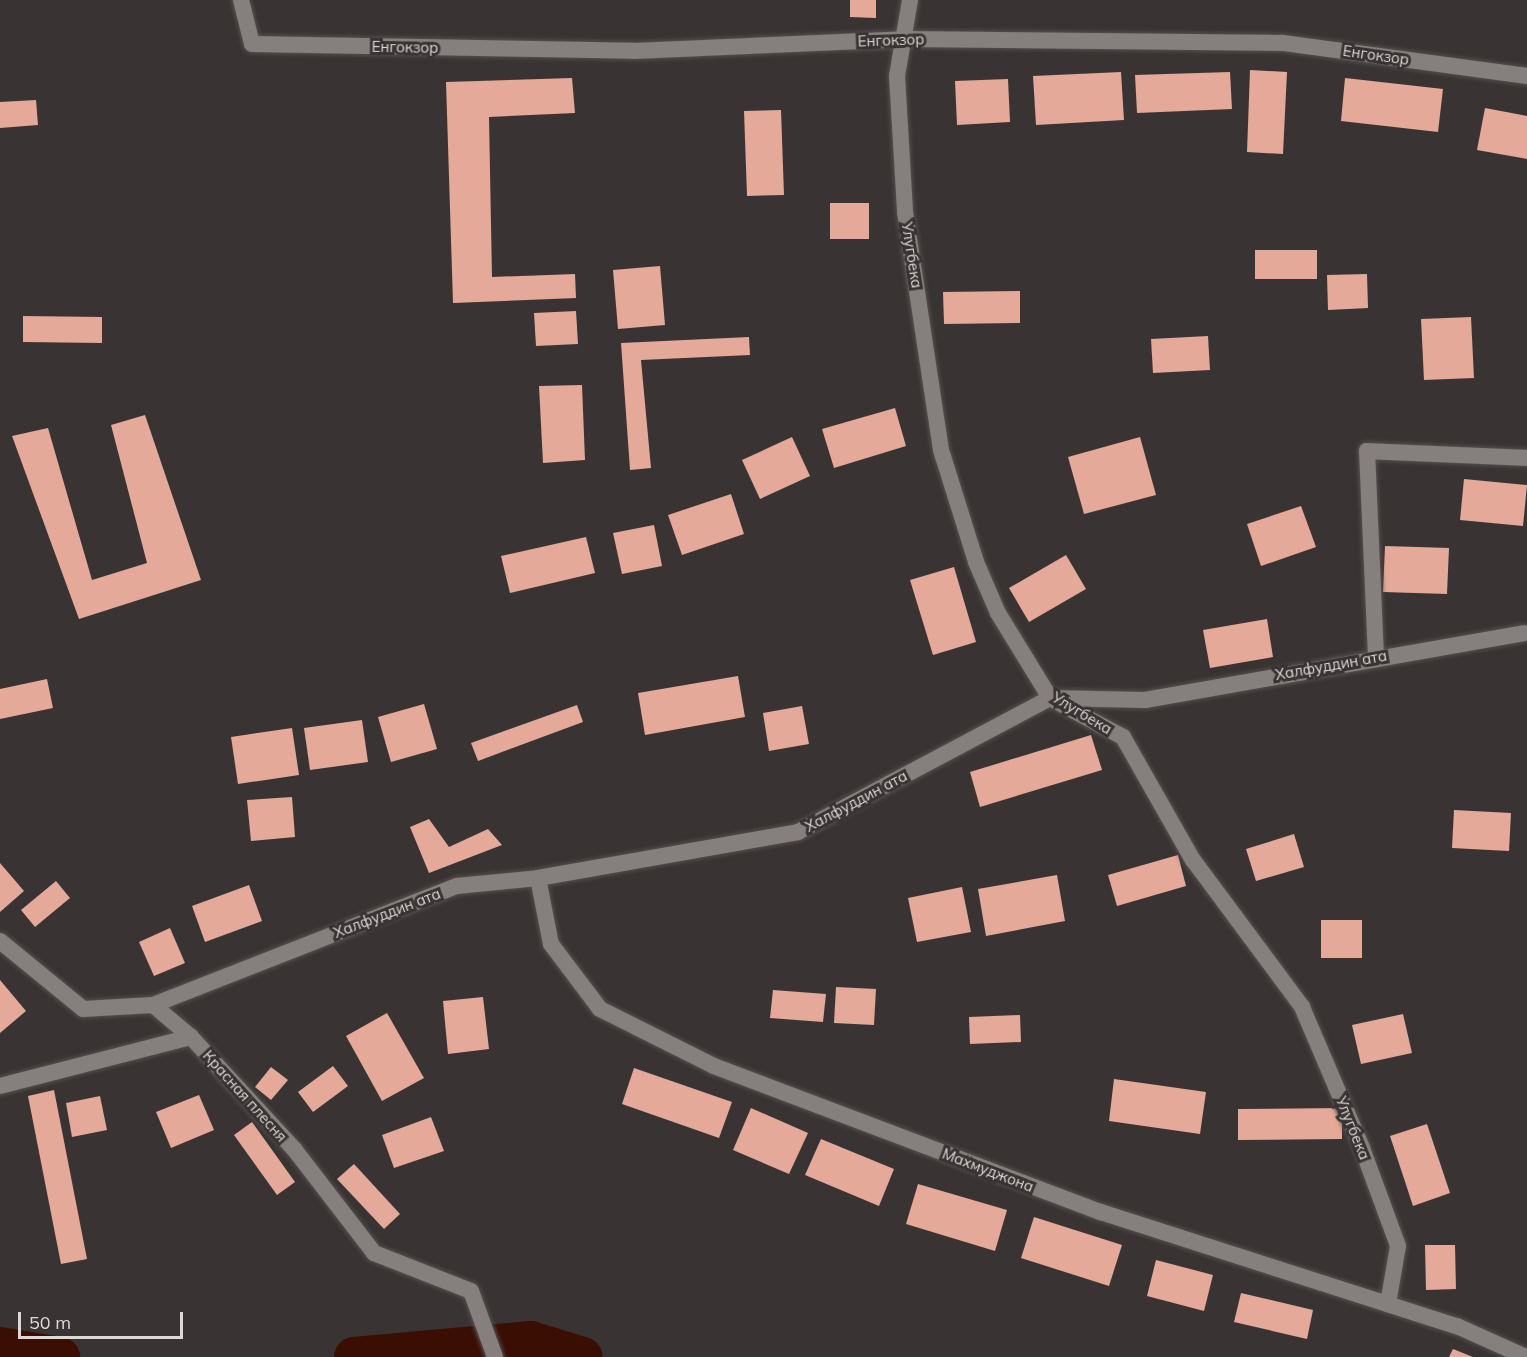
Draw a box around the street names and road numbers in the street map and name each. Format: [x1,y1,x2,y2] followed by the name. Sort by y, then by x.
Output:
[857,30,925,50] street label: Енгокзор
[371,37,439,57] street label: Енгокзор
[1342,41,1410,69] street label: Енгокзор
[898,221,926,289] street label: Улугбека
[1274,646,1388,684] street label: Халфуддин ата
[1049,688,1115,738] street label: Улугбека
[802,767,910,835] street label: Халфуддин ата
[331,884,443,942] street label: Халфуддин ата
[199,1047,291,1145] street label: Красная плесня
[1332,1094,1374,1162] street label: Улугбека
[940,1144,1036,1196] street label: Махмуджона

